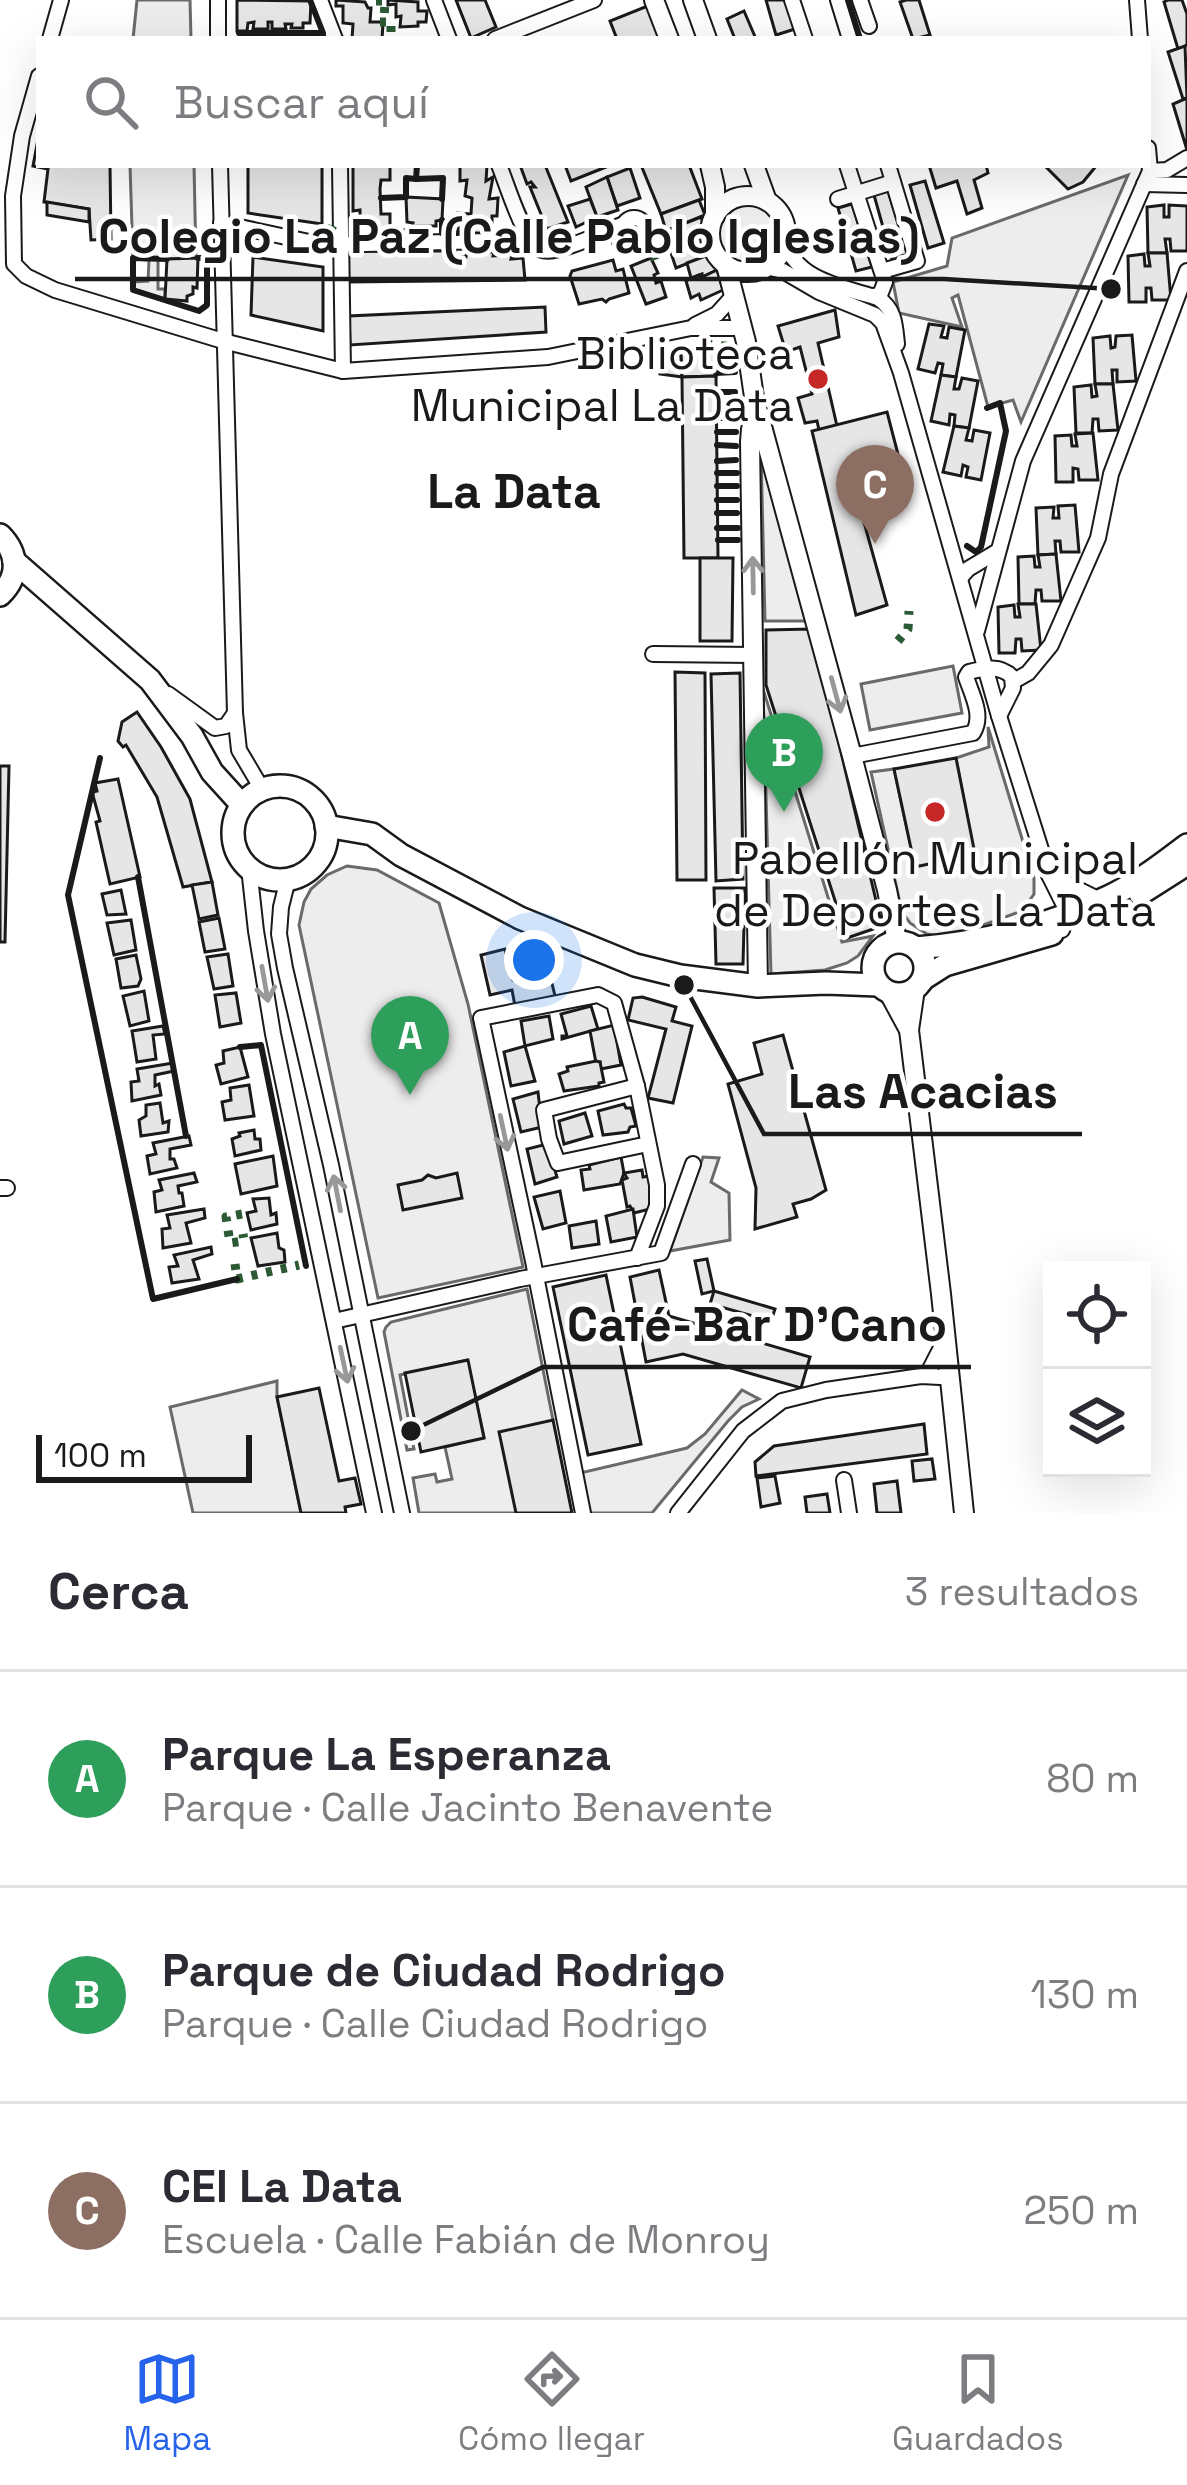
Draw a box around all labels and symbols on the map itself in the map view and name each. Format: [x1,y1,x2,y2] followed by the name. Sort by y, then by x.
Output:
[75,195,944,279] callout: Colegio La Paz (Calle Pablo Iglesias)
[98,206,920,267] text: Colegio La Paz (Calle Pablo Iglesias)
[411,325,794,434] place label: Biblioteca Municipal La Data
[805,366,831,392] marker: Biblioteca Municipal La Data
[836,445,914,544] pin: C
[427,461,601,522] district label: La Data
[741,556,764,595] one-way arrow
[826,675,848,713] one-way arrow
[745,713,823,812] pin: B
[922,799,948,825] marker: Pabellón Municipal de Deportes La Data
[714,830,1156,939] place label: Pabellón Municipal de Deportes La Data
[504,930,564,990] your location
[254,963,277,1002] one-way arrow
[371,996,449,1095] pin: A
[764,1050,1082,1134] callout: Las Acacias
[788,1061,1058,1122] text: Las Acacias
[494,1113,517,1151] one-way arrow
[325,1174,347,1213] one-way arrow
[543,1283,971,1367] callout: Café-Bar D'Cano
[567,1294,947,1355] text: Café-Bar D'Cano
[333,1346,356,1384] one-way arrow
[36,1429,252,1482] scale bar

